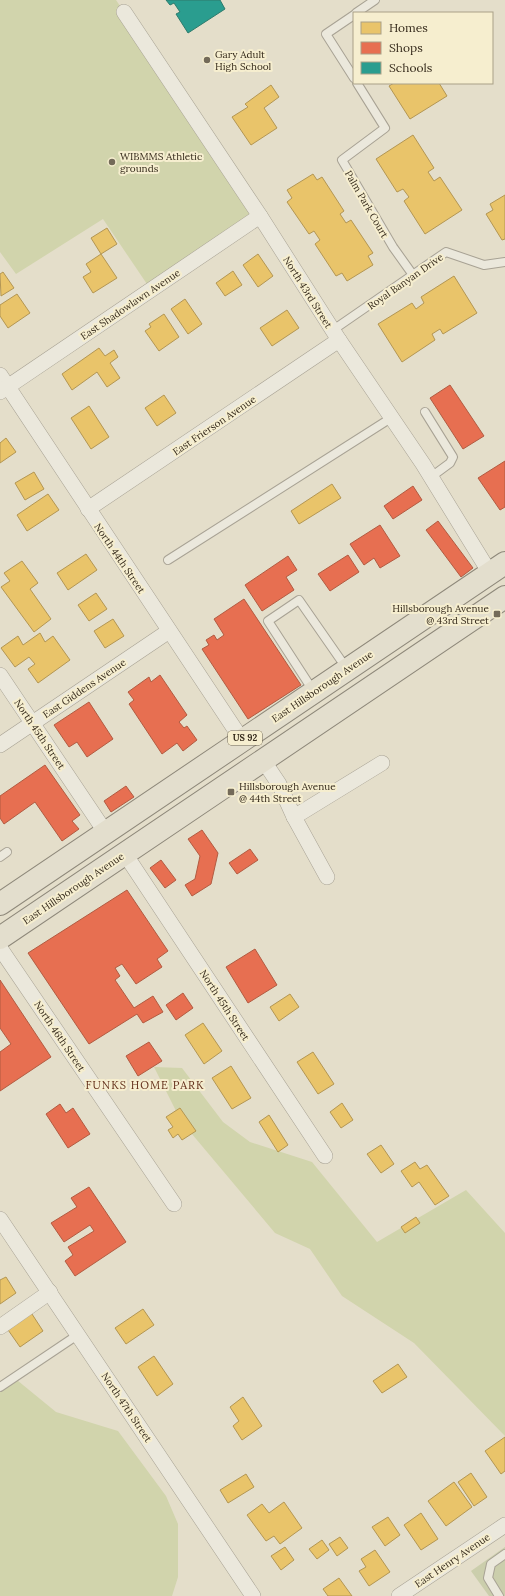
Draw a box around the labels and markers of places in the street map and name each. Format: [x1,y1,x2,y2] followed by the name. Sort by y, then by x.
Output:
[215,48,272,73] place label: Gary Adult High School
[202,55,212,65] marker: Gary Adult High School
[120,150,202,175] place label: WIBMMS Athletic grounds
[107,157,117,167] marker: WIBMMS Athletic grounds
[392,602,490,627] place label: Hillsborough Avenue @ 43rd Street
[492,609,502,619] marker: Hillsborough Avenue @ 43rd Street
[239,780,336,805] place label: Hillsborough Avenue @ 44th Street
[226,787,236,797] marker: Hillsborough Avenue @ 44th Street

